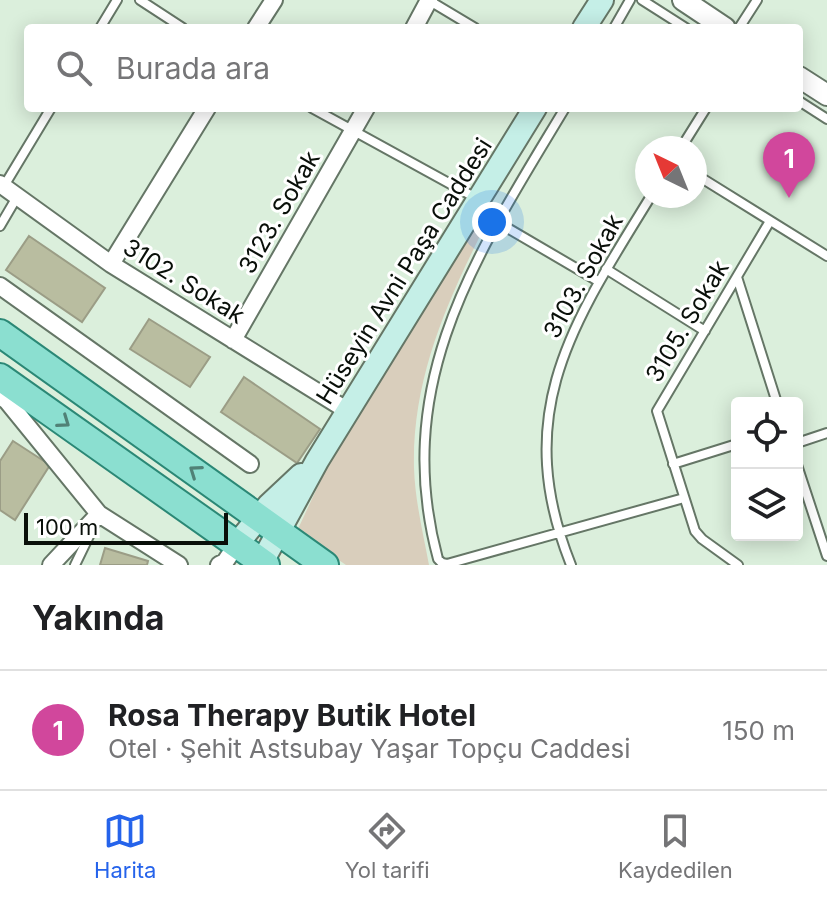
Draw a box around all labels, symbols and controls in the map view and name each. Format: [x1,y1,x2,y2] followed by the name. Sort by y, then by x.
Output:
[24,24,803,112] search box
[52,46,96,90] icon: search
[116,50,270,86] text: Burada ara
[763,132,815,198] pin: 1
[310,133,498,409] street label: Hüseyin Avni Paşa Caddesi
[635,136,707,208] north arrow
[232,146,326,278] street label: 3123. Sokak
[472,202,512,242] your location
[537,209,629,343] street label: 3103. Sokak
[118,232,250,330] street label: 3102. Sokak
[639,255,735,387] street label: 3105. Sokak
[731,397,803,541] map controls
[731,397,803,469] button: locate
[55,412,69,427] one-way arrow
[190,467,204,481] one-way arrow
[731,469,803,541] button: layers
[24,509,228,545] scale bar
[36,514,98,540] text: 100 m
[32,597,164,638] text: Yakında
[108,697,476,733] text: Rosa Therapy Butik Hotel
[52,715,64,746] text: 1
[722,715,795,746] text: 150 m
[108,733,631,764] text: Otel · Şehit Astsubay Yaşar Topçu Caddesi
[94,809,156,883] tab: Harita
[345,809,430,883] tab: Yol tarifi
[618,809,733,883] tab: Kaydedilen

